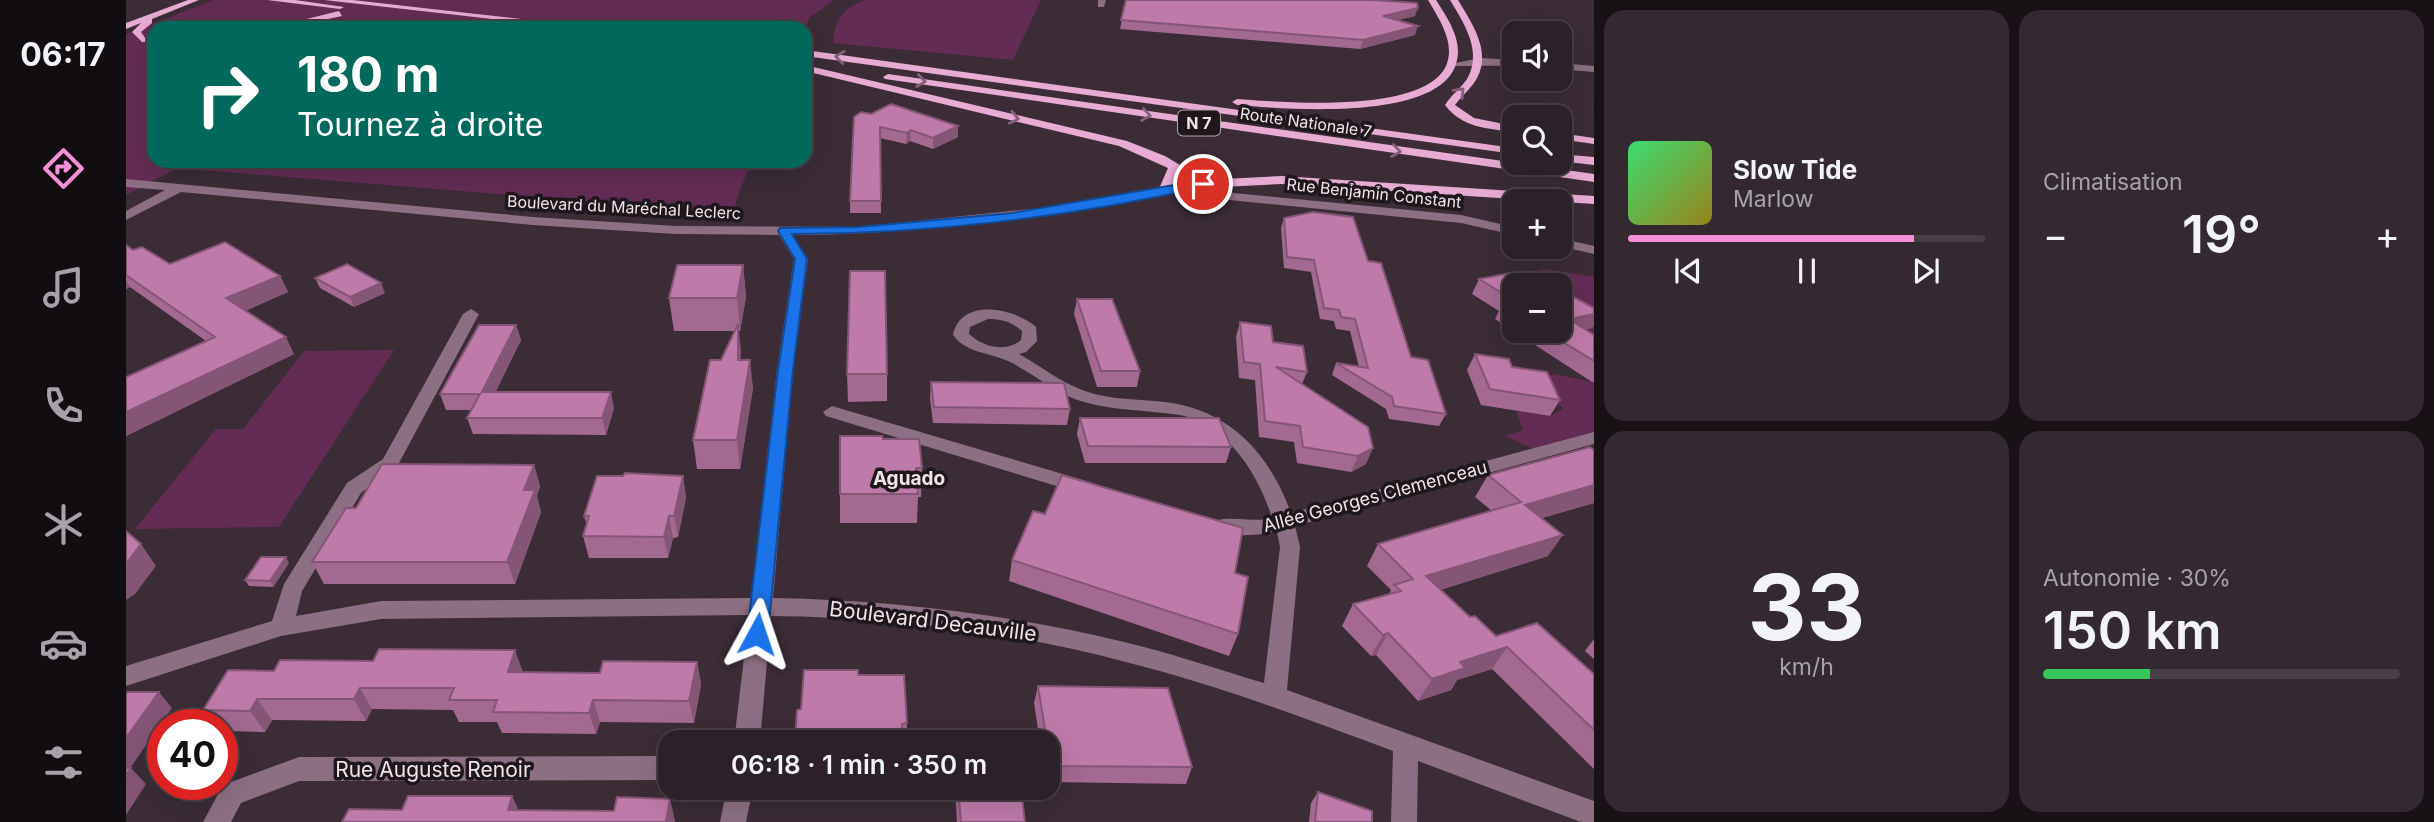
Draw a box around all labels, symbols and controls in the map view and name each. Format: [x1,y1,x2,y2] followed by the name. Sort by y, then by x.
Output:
[1502,21,1572,343] map controls
[1502,21,1572,91] button: sound
[20,35,106,74] text: 06:17
[297,45,439,104] text: 180 m
[182,49,273,140] icon: right
[834,50,845,65] one-way arrow
[915,74,927,89] one-way arrow
[1452,87,1465,100] one-way arrow
[1239,103,1373,141] street label: Route Nationale 7
[297,105,543,144] text: Tournez à droite
[1502,105,1572,175] button: search
[1140,107,1152,122] one-way arrow
[1008,110,1020,124] one-way arrow
[1178,111,1220,136] road number: N 7
[39,144,88,193] icon: directions
[1390,144,1401,159] one-way arrow
[1173,154,1233,214] pin
[1733,154,1857,185] text: Slow Tide
[1184,165,1222,203] icon: arrive
[2043,168,2183,196] text: Climatisation
[1286,174,1462,212] street label: Rue Benjamin Constant
[1733,185,1813,213] text: Marlow
[1502,189,1572,259] button: +
[507,191,741,223] street label: Boulevard du Maréchal Leclerc
[2182,203,2261,266] text: 19°
[2043,212,2068,258] text: −
[2375,212,2400,258] text: +
[1669,252,1707,290] icon: previous
[1788,252,1826,290] icon: pause
[1907,252,1945,290] icon: next
[39,263,88,312] icon: music
[1502,273,1572,343] button: −
[39,381,88,430] icon: phone
[1261,456,1489,536] street label: Allée Georges Clemenceau
[873,467,945,490] district label: Aguado
[39,500,88,549] icon: climate
[1748,552,1865,662] text: 33
[2043,564,2231,592] text: Autonomie · 30%
[828,596,1038,646] street label: Boulevard Decauville
[720,597,794,671] position arrow
[2043,599,2222,662] text: 150 km
[39,619,88,668] icon: car
[1779,653,1834,681] text: km/h
[147,709,238,800] speed limit sign: 40
[39,738,88,787] icon: filters
[731,749,987,780] text: 06:18 · 1 min · 350 m
[335,757,531,782] street label: Rue Auguste Renoir

